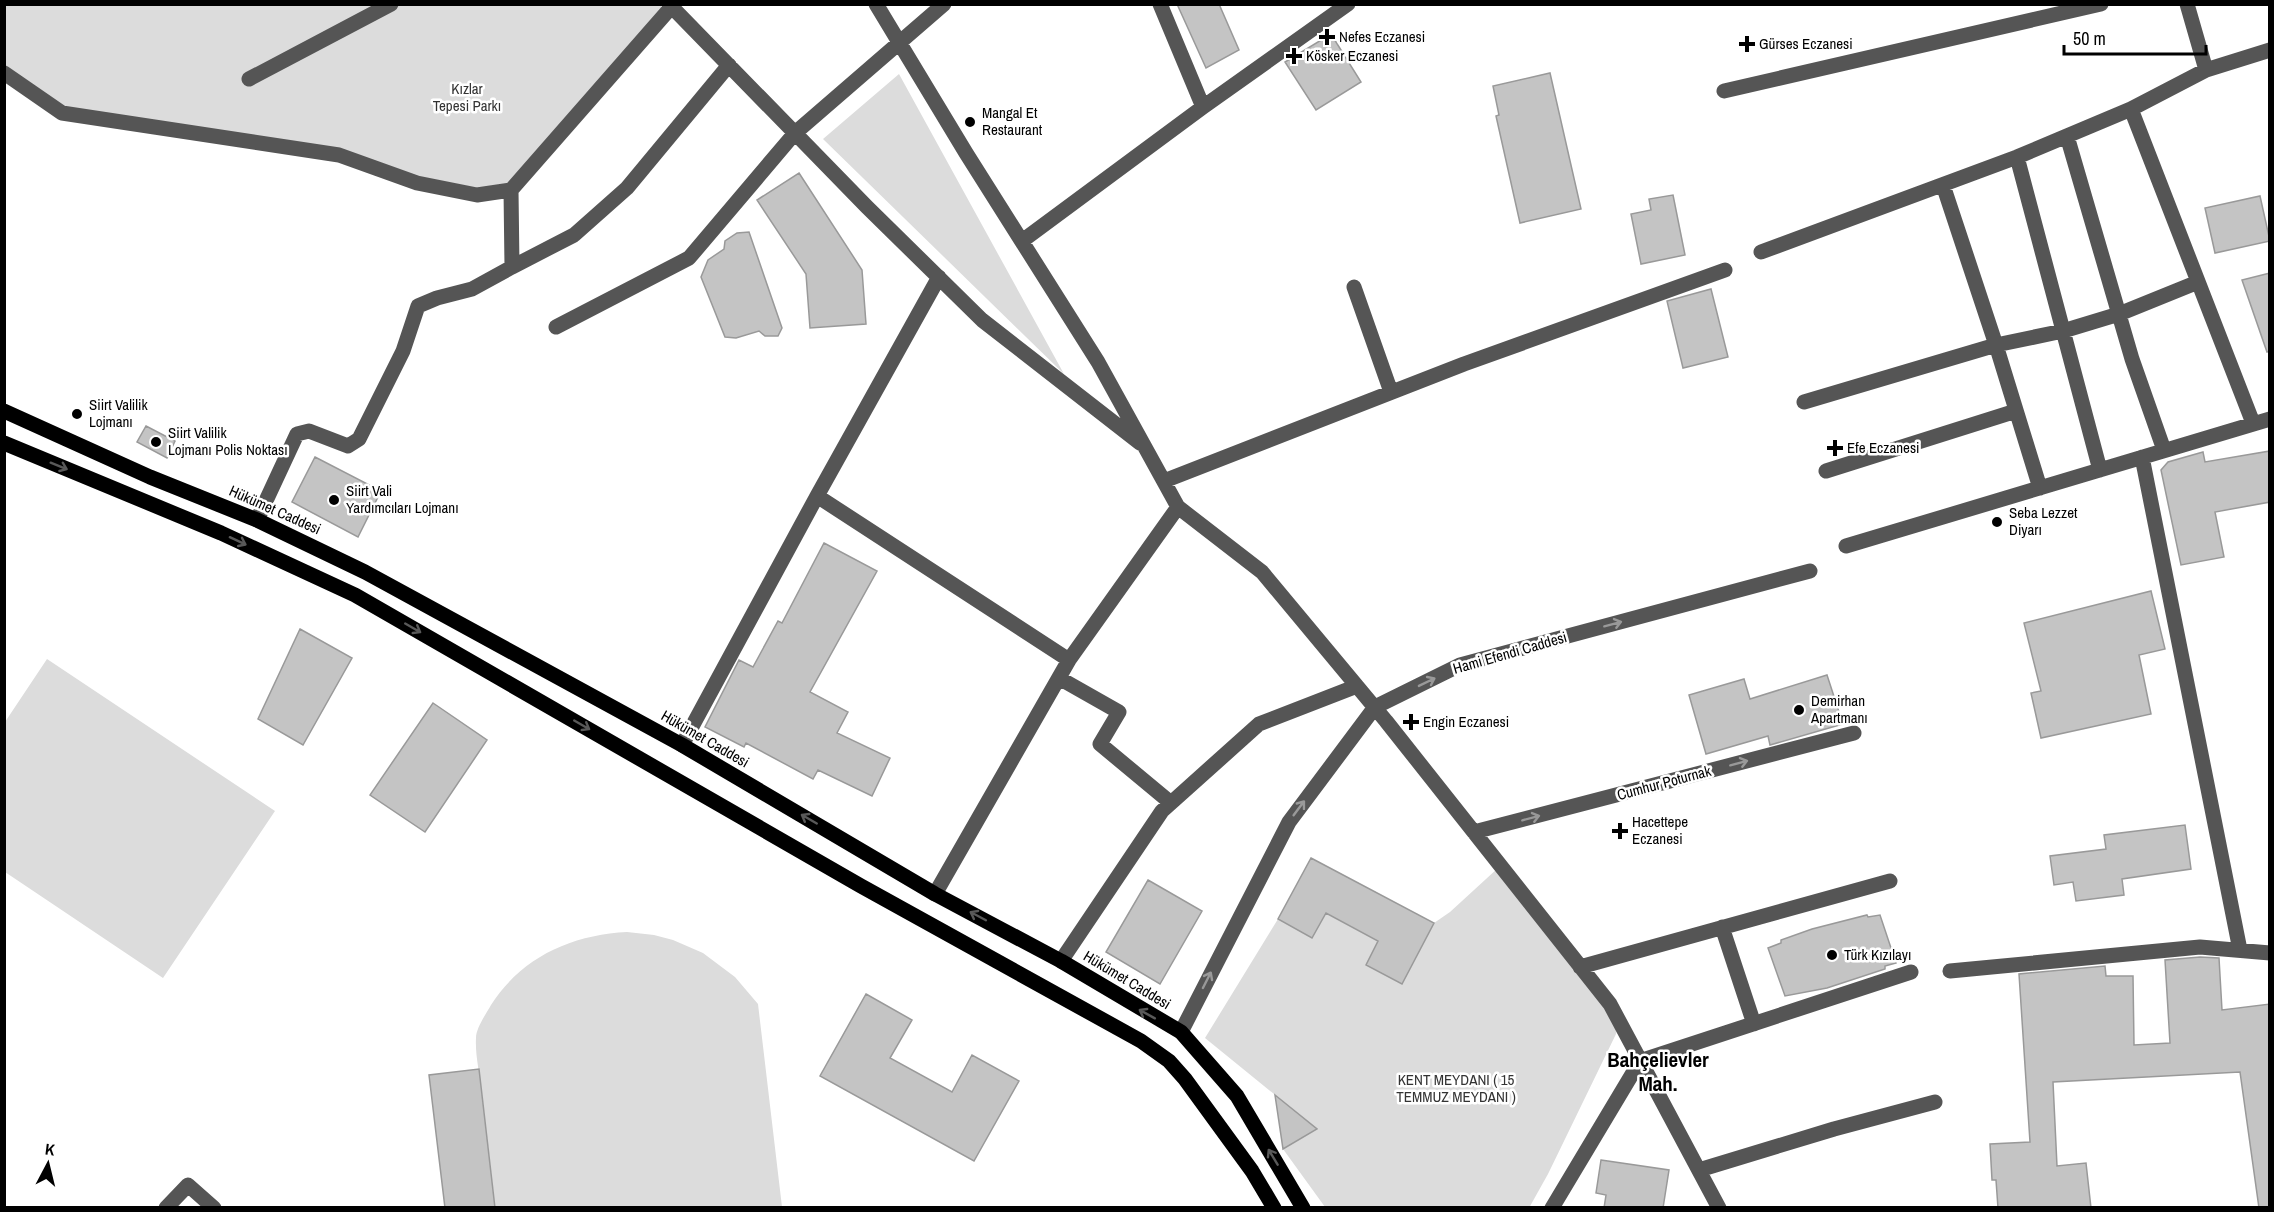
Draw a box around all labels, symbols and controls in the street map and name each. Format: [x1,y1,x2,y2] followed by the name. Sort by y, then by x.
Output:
[2064,18,2206,56] scale bar
[1339,26,1425,47] place label: Nefes Eczanesi
[2073,26,2106,51] text: 50 m
[1320,30,1334,44] marker: Nefes Eczanesi
[1759,33,1853,54] place label: Gürses Eczanesi
[1740,37,1754,51] marker: Gürses Eczanesi
[1306,45,1398,66] place label: Kösker Eczanesi
[1287,49,1301,63] marker: Kösker Eczanesi
[433,78,501,116] park label: Kızlar Tepesi Parkı
[982,102,1043,140] place label: Mangal Et Restaurant
[963,115,977,129] marker: Mangal Et Restaurant
[89,394,148,432] place label: Siirt Valilik Lojmanı
[70,407,84,421] marker: Siirt Valilik Lojmanı
[168,422,288,460] place label: Siirt Valilik Lojmanı Polis Noktası
[149,435,163,449] marker: Siirt Valilik Lojmanı Polis Noktası
[1847,437,1919,458] place label: Efe Eczanesi
[1828,441,1842,455] marker: Efe Eczanesi
[49,461,67,472] one-way arrow
[226,480,324,539] street label: Hükümet Caddesi
[346,480,459,518] place label: Siirt Vali Yardımcıları Lojmanı
[327,493,341,507] marker: Siirt Vali Yardımcıları Lojmanı
[2009,502,2078,540] place label: Seba Lezzet Diyarı
[1990,515,2004,529] marker: Seba Lezzet Diyarı
[229,536,247,547] one-way arrow
[1603,618,1622,630] one-way arrow
[404,622,421,634] one-way arrow
[1450,626,1569,679] street label: Hami Efendi Caddesi
[1418,675,1436,687] one-way arrow
[1810,690,1868,728] place label: Demirhan Apartmanı
[1792,703,1806,717] marker: Demirhan Apartmanı
[657,705,753,772] street label: Hükümet Caddesi
[1423,711,1509,732] place label: Engin Eczanesi
[1404,715,1418,729] marker: Engin Eczanesi
[573,719,590,731] one-way arrow
[1730,757,1749,768] one-way arrow
[1615,760,1714,805] street label: Cumhur Poturnak
[1293,801,1305,817] one-way arrow
[1521,811,1540,823] one-way arrow
[1632,811,1688,849] place label: Hacettepe Eczanesi
[800,813,817,825] one-way arrow
[1613,824,1627,838] marker: Hacettepe Eczanesi
[969,910,987,922] one-way arrow
[1844,944,1911,965] place label: Türk Kızılayı
[1080,945,1175,1014] street label: Hükümet Caddesi
[1825,948,1839,962] marker: Türk Kızılayı
[1202,972,1214,990] one-way arrow
[1138,1007,1155,1019] one-way arrow
[1607,1045,1709,1098] district label: Bahçelievler Mah.
[1396,1069,1516,1107] park label: KENT MEYDANI ( 15 TEMMUZ MEYDANI )
[18,1134,78,1194] north arrow
[44,1138,56,1161] text: K
[1267,1149,1279,1166] one-way arrow

